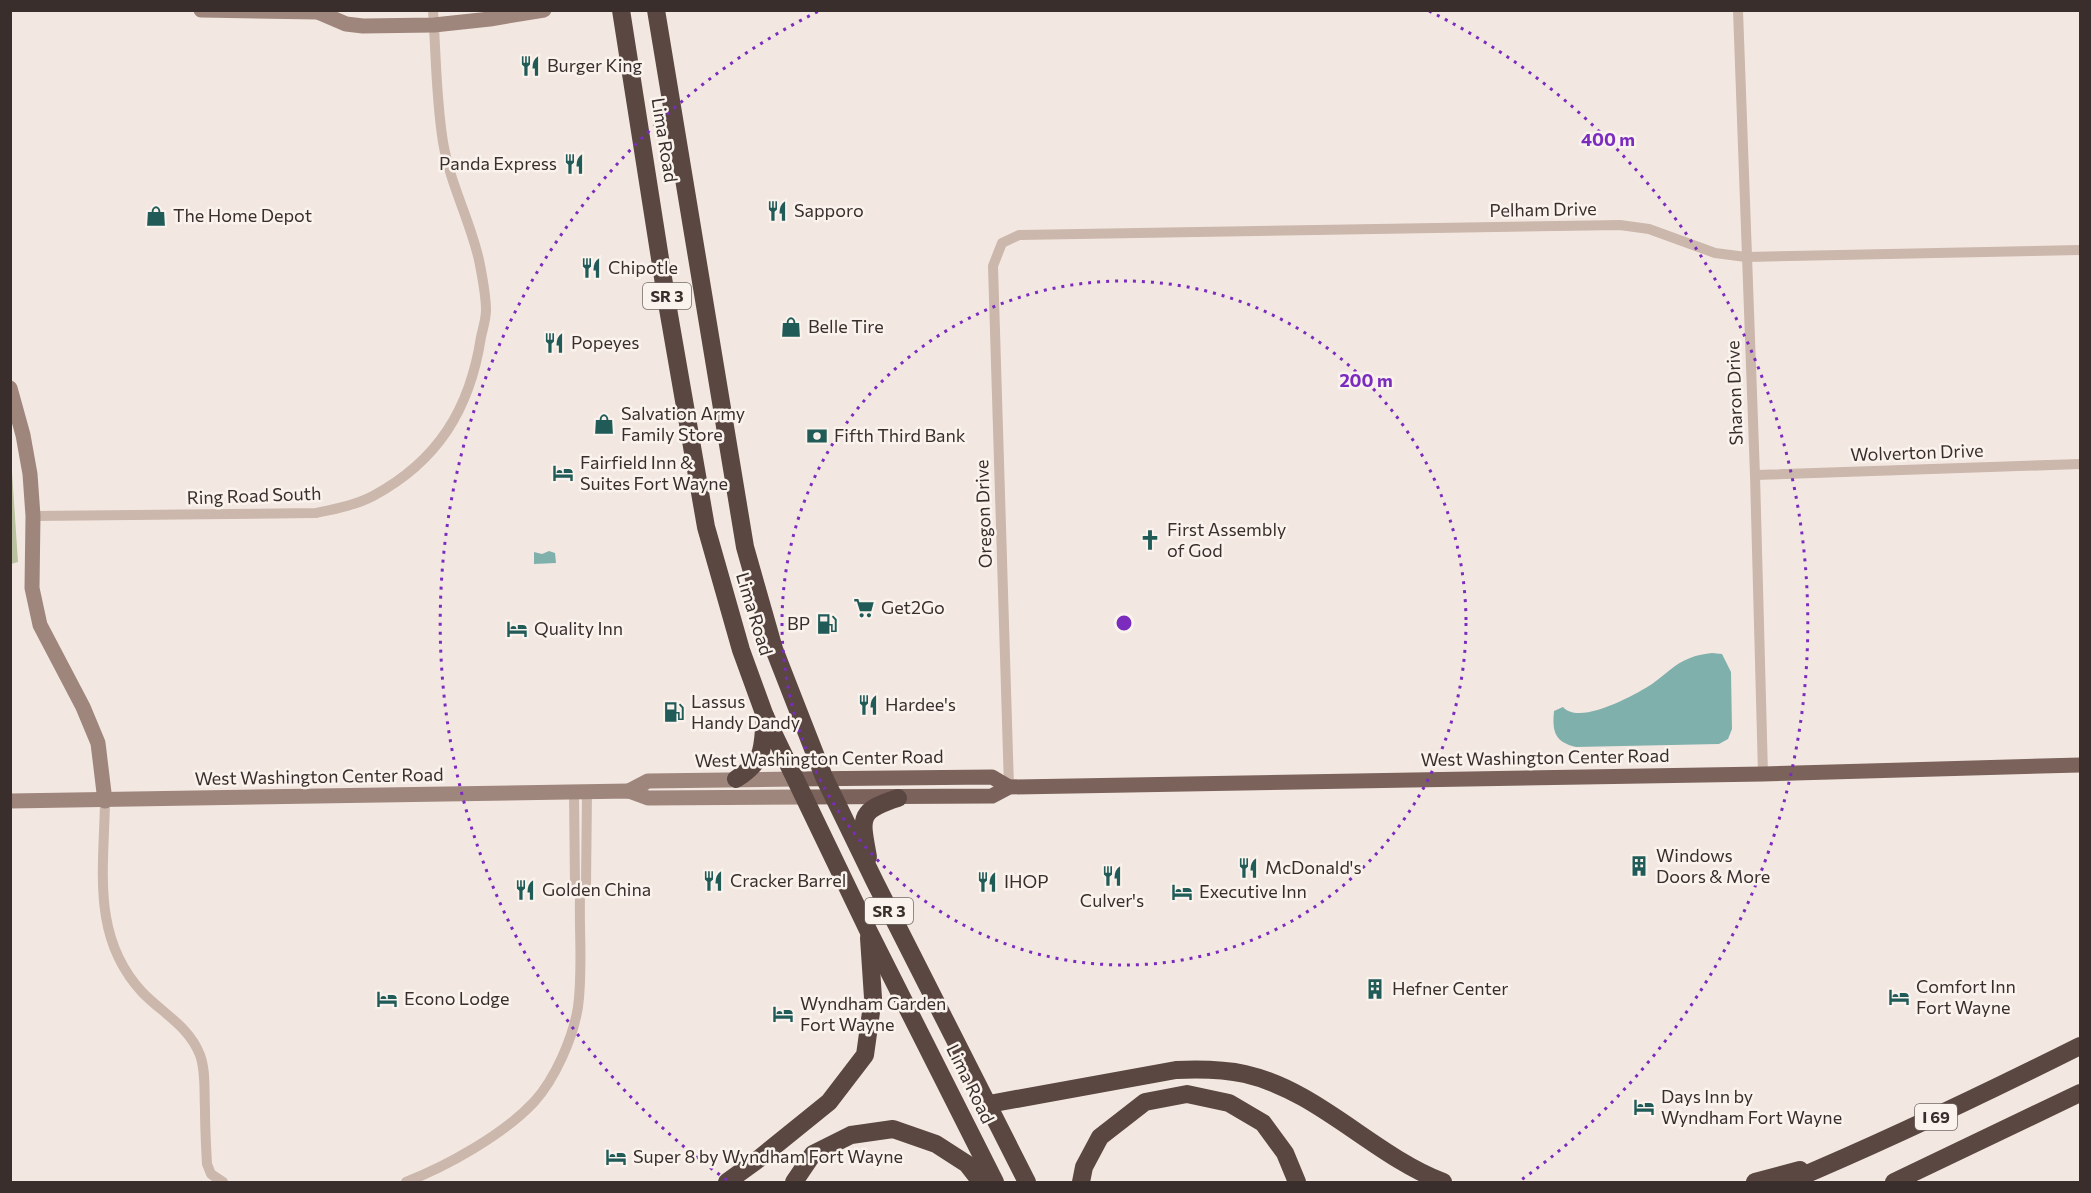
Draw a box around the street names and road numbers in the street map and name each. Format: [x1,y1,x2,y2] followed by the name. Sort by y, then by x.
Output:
[647,96,683,184] street label: Lima Road
[1489,197,1597,221] street label: Pelham Drive
[643,283,691,309] road number: SR 3
[1721,340,1747,446] street label: Sharon Drive
[1850,439,1984,465] street label: Wolverton Drive
[970,459,996,569] street label: Oregon Drive
[186,482,322,508] street label: Ring Road South
[732,570,778,658] street label: Lima Road
[1420,744,1670,770] street label: West Washington Center Road
[694,745,944,771] street label: West Washington Center Road
[194,763,444,789] street label: West Washington Center Road
[865,898,913,924] road number: SR 3
[942,1040,1000,1127] street label: Lima Road
[1915,1104,1957,1130] road number: I 69

